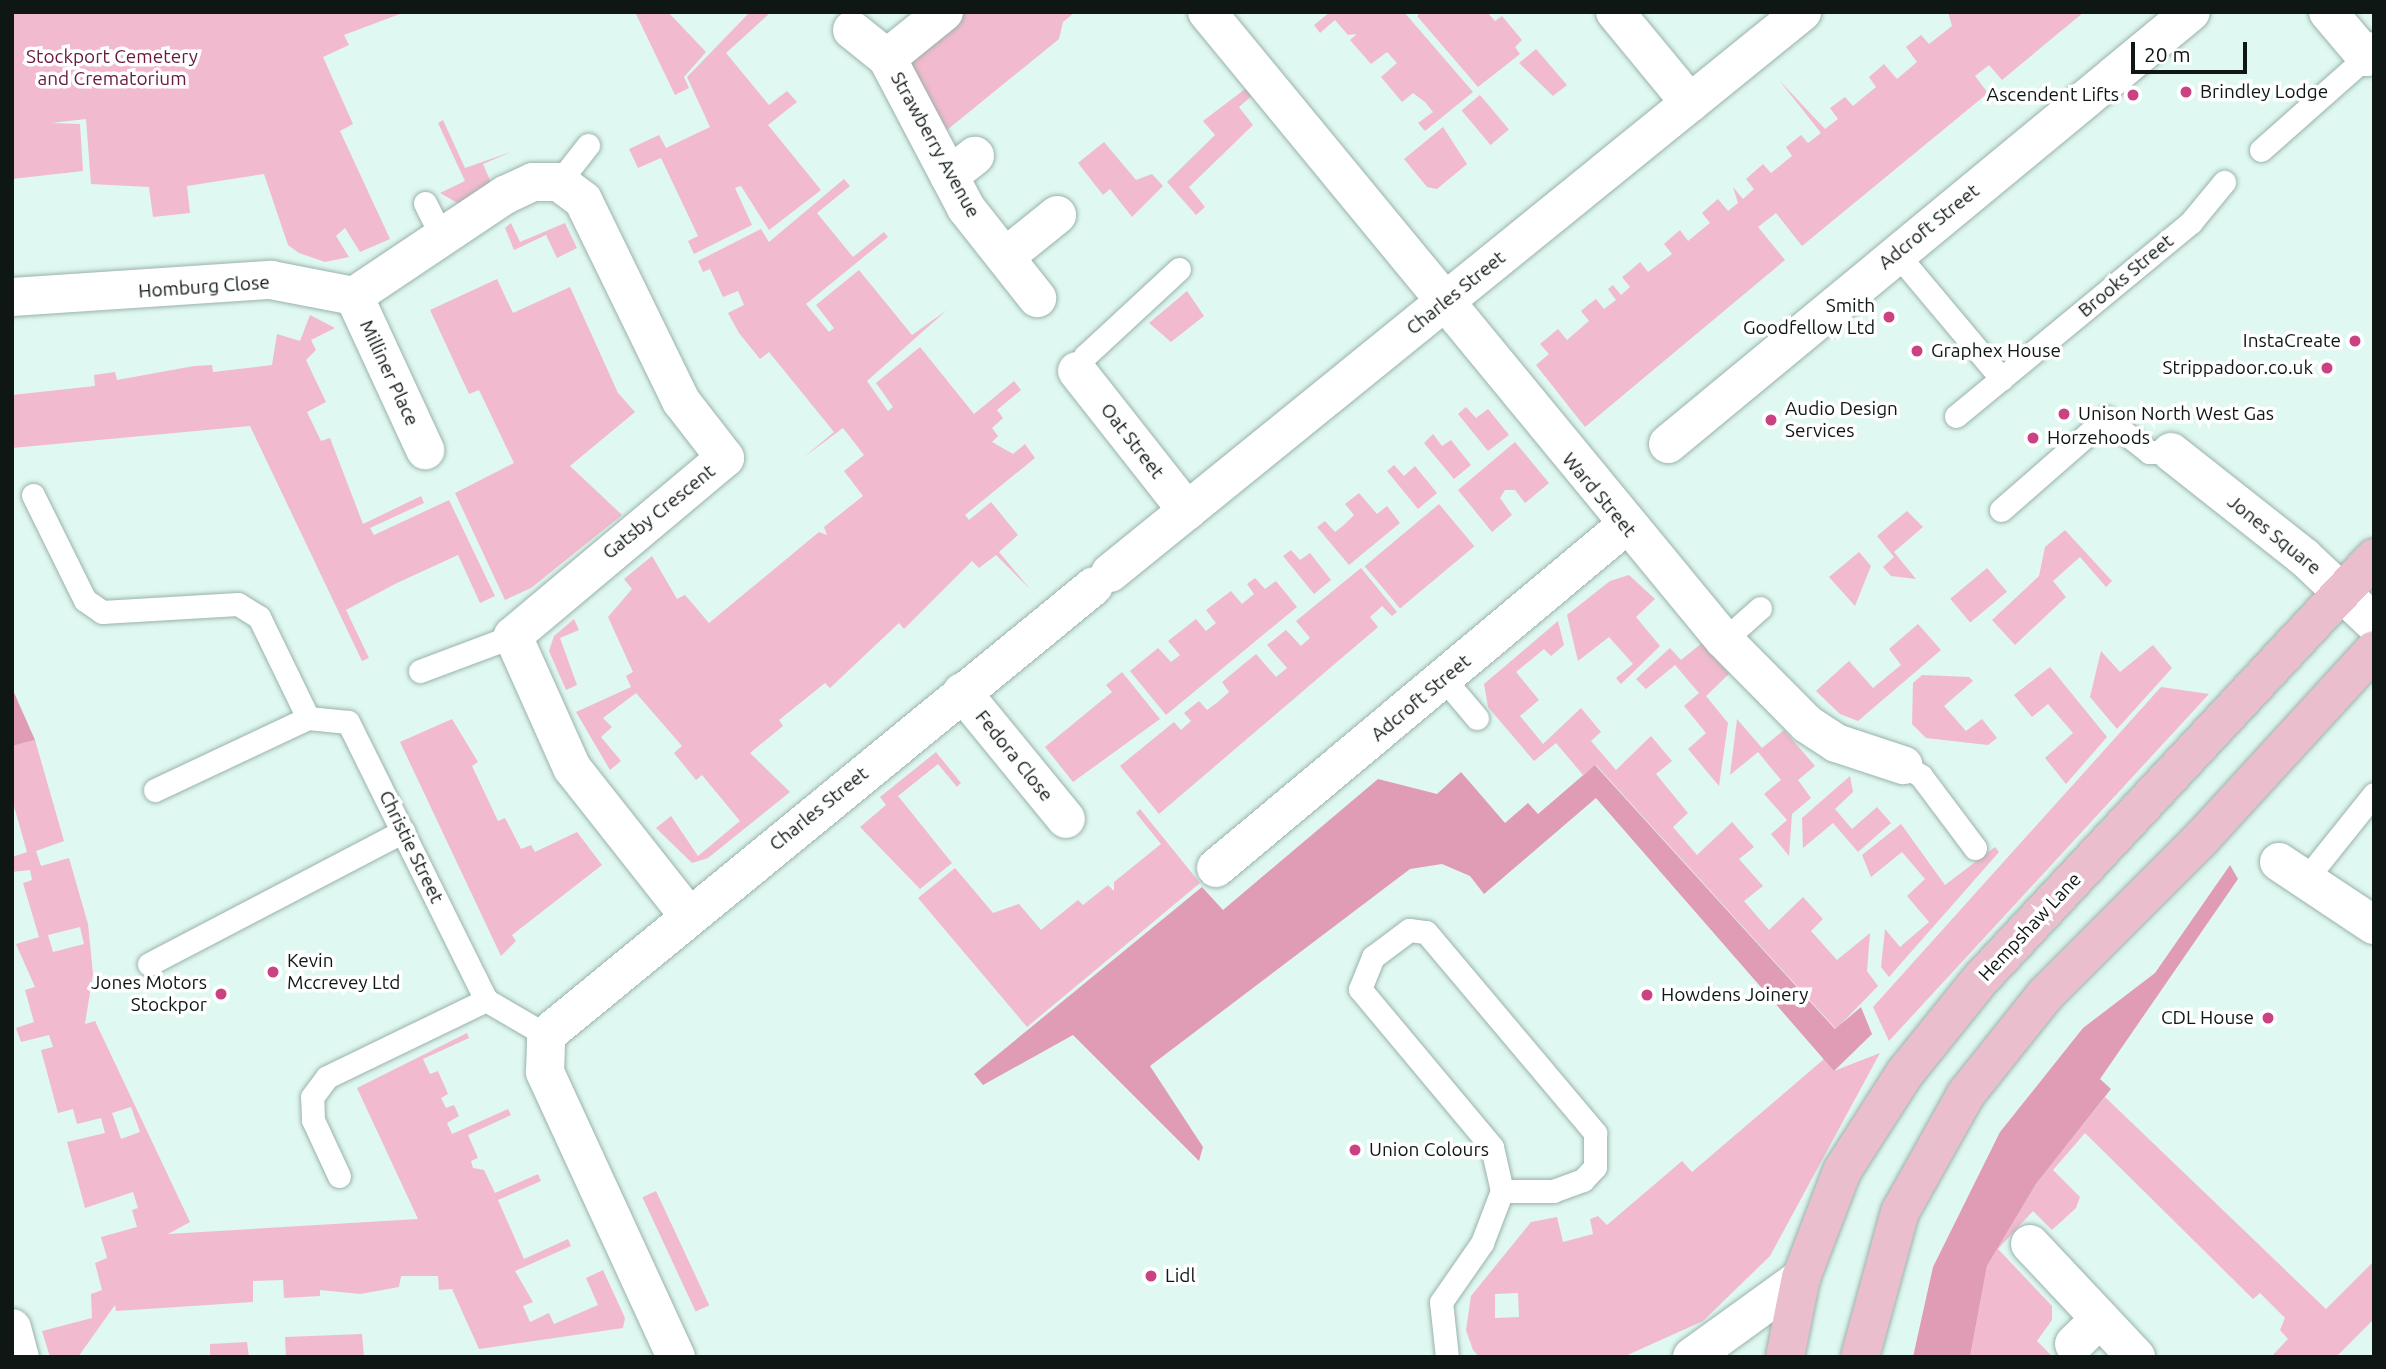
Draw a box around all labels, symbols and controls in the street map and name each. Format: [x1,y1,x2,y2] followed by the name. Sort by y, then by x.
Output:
[2134,28,2250,72] scale bar
[2144,42,2191,66] text: 20 m
[26,46,198,90] park label: Stockport Cemetery and Crematorium
[886,68,984,222] street label: Strawberry Avenue
[2200,81,2328,103] place label: Brindley Lodge
[1987,84,2119,106] place label: Ascendent Lifts
[2178,84,2194,100] marker: Brindley Lodge
[2125,87,2141,103] marker: Ascendent Lifts
[1874,180,1984,274] street label: Adcroft Street
[2074,230,2178,322] street label: Brooks Street
[1402,246,1510,340] street label: Charles Street
[138,271,270,303] street label: Homburg Close
[1743,295,1875,339] place label: Smith Goodfellow Ltd
[1881,309,1897,325] marker: Smith Goodfellow Ltd
[355,317,423,429] street label: Milliner Place
[2243,330,2341,352] place label: InstaCreate
[2347,333,2363,349] marker: InstaCreate
[1931,340,2061,362] place label: Graphex House
[1909,343,1925,359] marker: Graphex House
[2163,357,2313,379] place label: Strippadoor.co.uk
[2319,360,2335,376] marker: Strippadoor.co.uk
[1785,398,1898,442] place label: Audio Design Services
[1096,399,1168,483] street label: Oat Street
[2078,403,2274,425] place label: Unison North West Gas
[2056,406,2072,422] marker: Unison North West Gas
[1763,412,1779,428] marker: Audio Design Services
[2047,427,2150,449] place label: Horzehoods
[2025,430,2041,446] marker: Horzehoods
[1557,448,1641,542] street label: Ward Street
[598,460,720,564] street label: Gatsby Crescent
[2223,490,2325,580] street label: Jones Square
[1367,650,1475,746] street label: Adcroft Street
[970,706,1058,806] street label: Fedora Close
[765,762,873,856] street label: Charles Street
[374,787,448,907] street label: Christie Street
[1974,868,2086,986] street label: Hempshaw Lane
[287,950,400,994] place label: Kevin Mccrevey Ltd
[265,964,281,980] marker: Kevin Mccrevey Ltd
[91,972,207,1016] place label: Jones Motors Stockpor
[1661,984,1808,1006] place label: Howdens Joinery
[213,986,229,1002] marker: Jones Motors Stockpor
[1639,987,1655,1003] marker: Howdens Joinery
[2161,1007,2254,1029] place label: CDL House
[2260,1010,2276,1026] marker: CDL House
[1369,1139,1489,1161] place label: Union Colours
[1347,1142,1363,1158] marker: Union Colours
[1165,1265,1195,1287] place label: Lidl
[1143,1268,1159,1284] marker: Lidl

